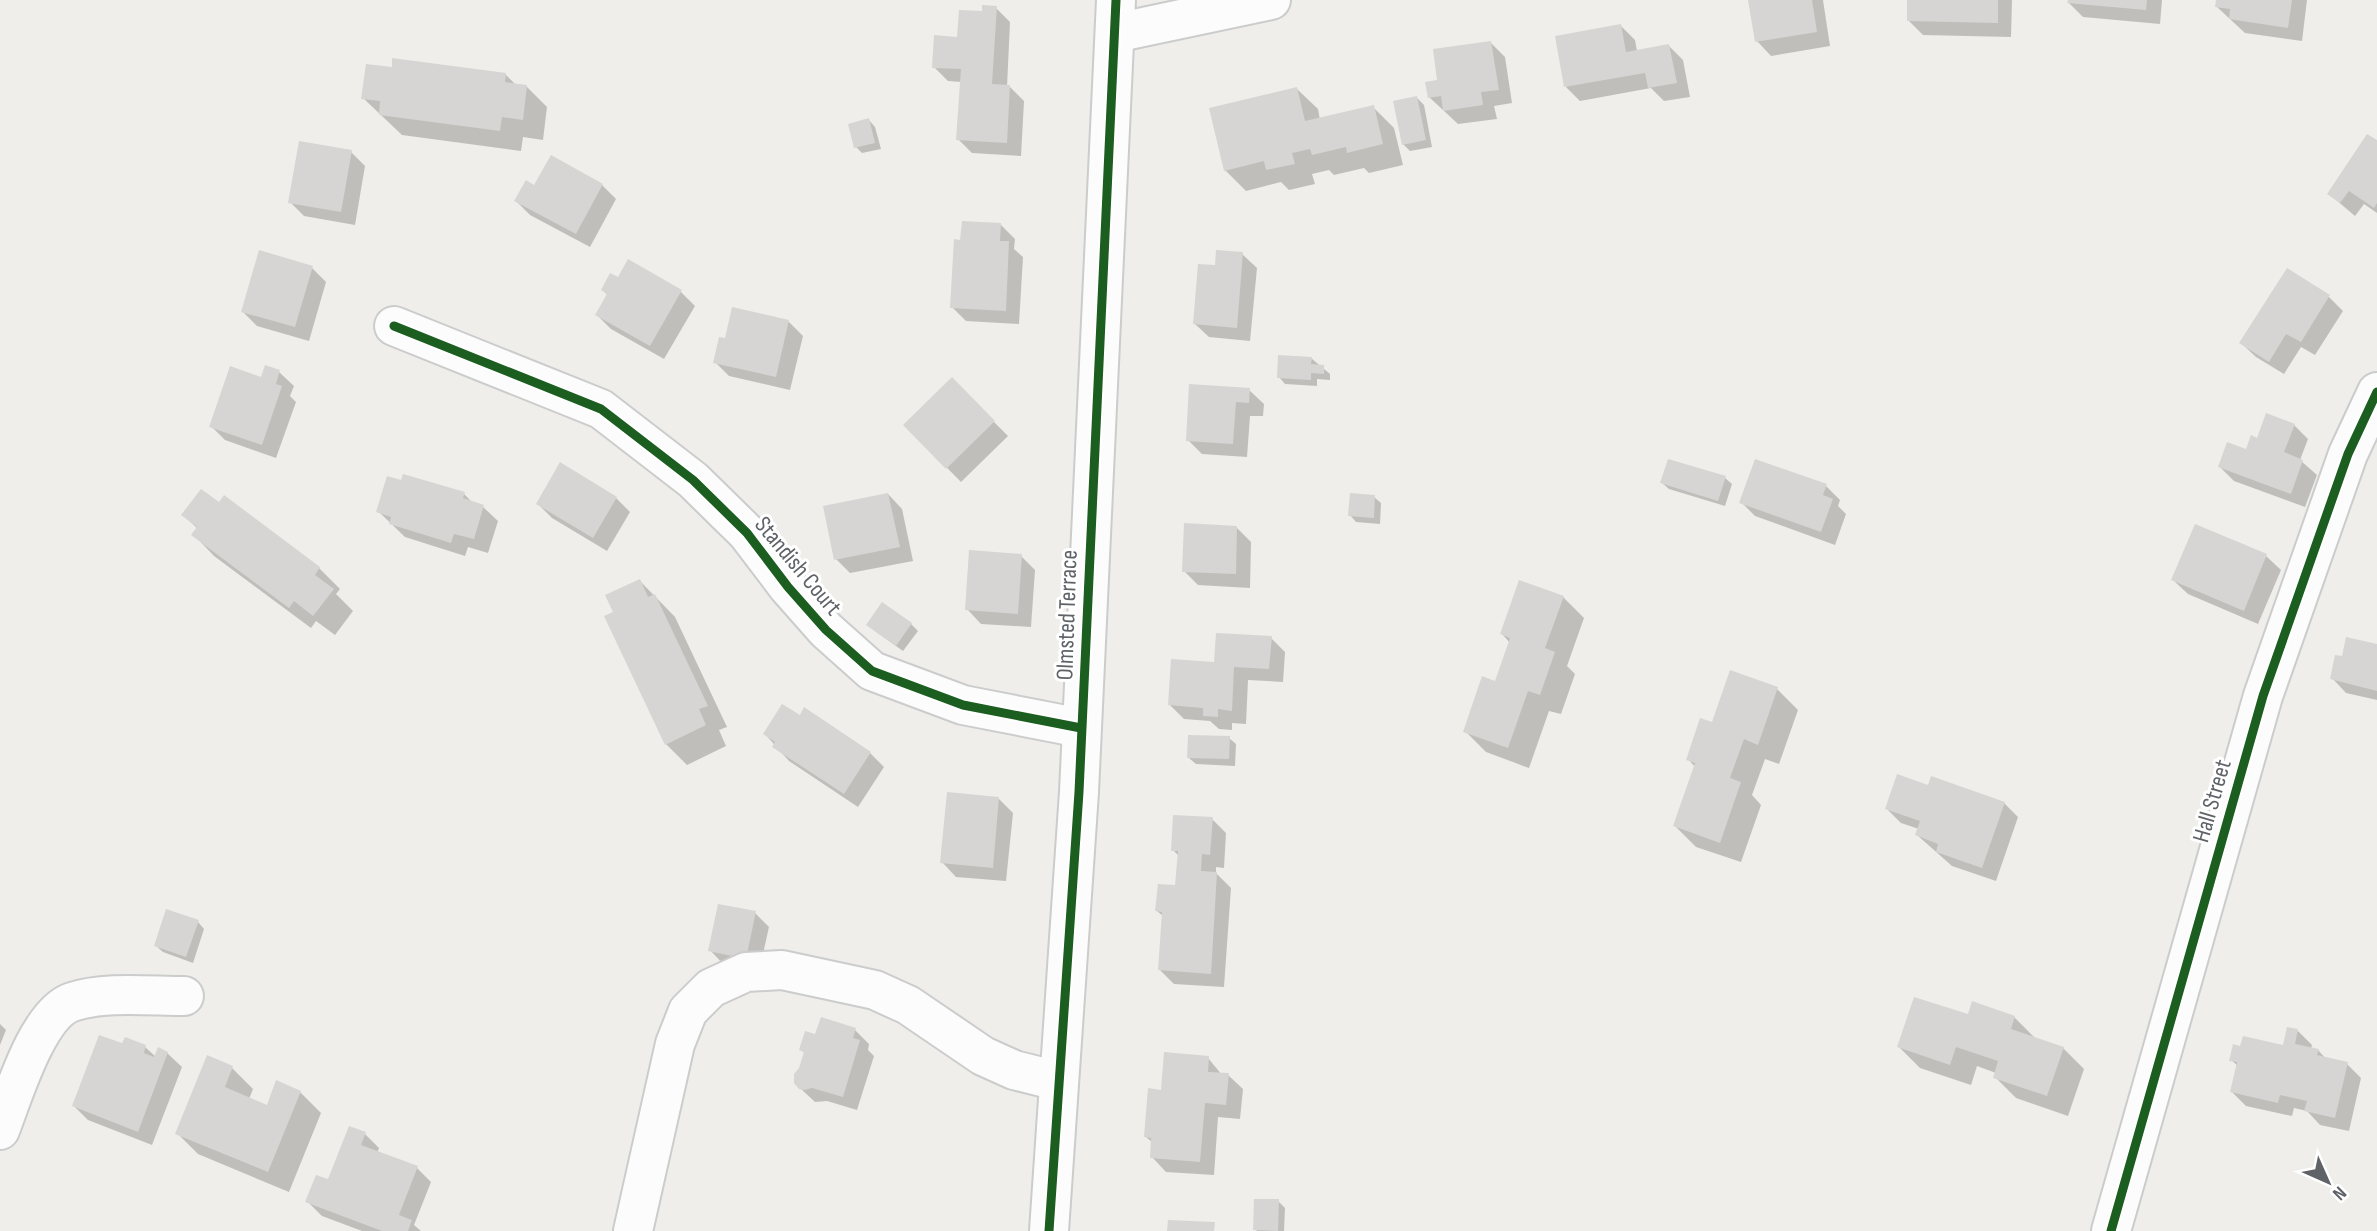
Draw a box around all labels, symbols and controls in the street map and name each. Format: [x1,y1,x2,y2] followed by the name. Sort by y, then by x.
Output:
[748,511,848,621] street label: Standish Court
[1050,549,1084,681] street label: Olmsted Terrace
[2186,756,2238,846] street label: Hall Street
[2293,1147,2363,1217] north arrow
[2327,1181,2351,1205] text: N

